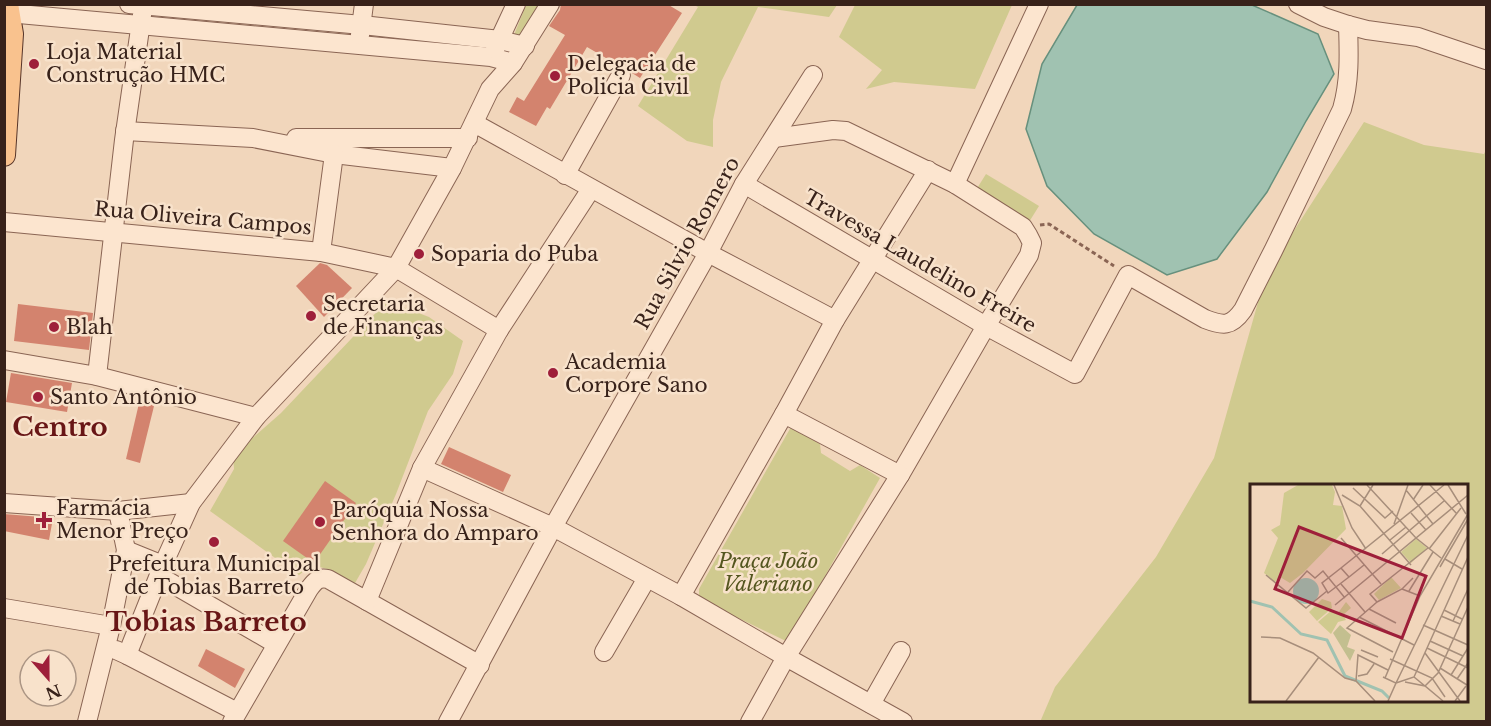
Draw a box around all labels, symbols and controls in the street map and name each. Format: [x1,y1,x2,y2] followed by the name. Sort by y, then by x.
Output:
[46,40,225,87] place label: Loja Material Construção HMC
[567,52,696,99] place label: Delegacia de Policia Civil
[27,57,41,71] marker: Loja Material Construção HMC
[548,69,562,83] marker: Delegacia de Policia Civil
[630,152,744,334] street label: Rua Silvio Romero
[800,185,1040,337] street label: Travessa Laudelino Freire
[93,197,313,239] street label: Rua Oliveira Campos
[431,242,599,266] place label: Soparia do Puba
[412,247,426,261] marker: Soparia do Puba
[323,292,443,339] place label: Secretaria de Finanças
[304,309,318,323] marker: Secretaria de Finanças
[66,315,113,339] place label: Blah
[47,320,61,334] marker: Blah
[564,350,708,397] place label: Academia Corpore Sano
[546,366,560,380] marker: Academia Corpore Sano
[50,385,197,409] place label: Santo Antônio
[31,390,45,404] marker: Santo Antônio
[12,411,108,443] district label: Centro
[1250,484,1467,702] inset map
[56,496,189,543] place label: Farmácia Menor Preço
[332,498,539,545] place label: Paróquia Nossa Senhora do Amparo
[37,513,51,527] marker: Farmácia Menor Preço
[313,515,327,529] marker: Paróquia Nossa Senhora do Amparo
[207,535,221,549] marker: Prefeitura Municipal de Tobias Barreto
[717,549,818,596] park label: Praça João Valeriano
[108,552,320,599] place label: Prefeitura Municipal de Tobias Barreto
[105,606,307,638] district label: Tobias Barreto
[18,648,78,708] north arrow
[43,680,64,704] text: N

